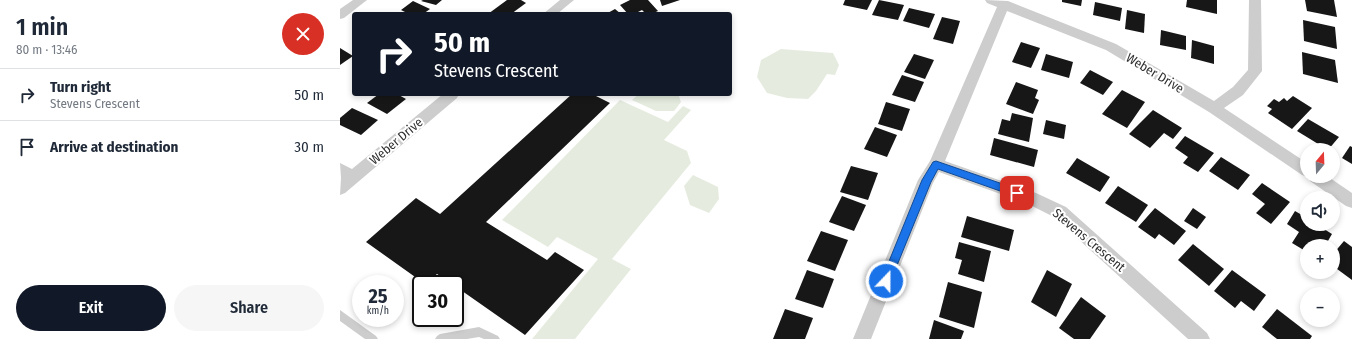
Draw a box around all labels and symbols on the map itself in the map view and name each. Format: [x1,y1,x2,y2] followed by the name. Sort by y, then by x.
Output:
[1124,50,1186,96] street label: Weber Drive
[366,115,426,167] street label: Weber Drive
[1300,143,1340,183] north arrow
[1000,176,1034,210] pin
[1050,205,1129,275] street label: Stevens Crescent
[865,260,907,302] position arrow
[412,275,464,327] speed limit sign: 30

